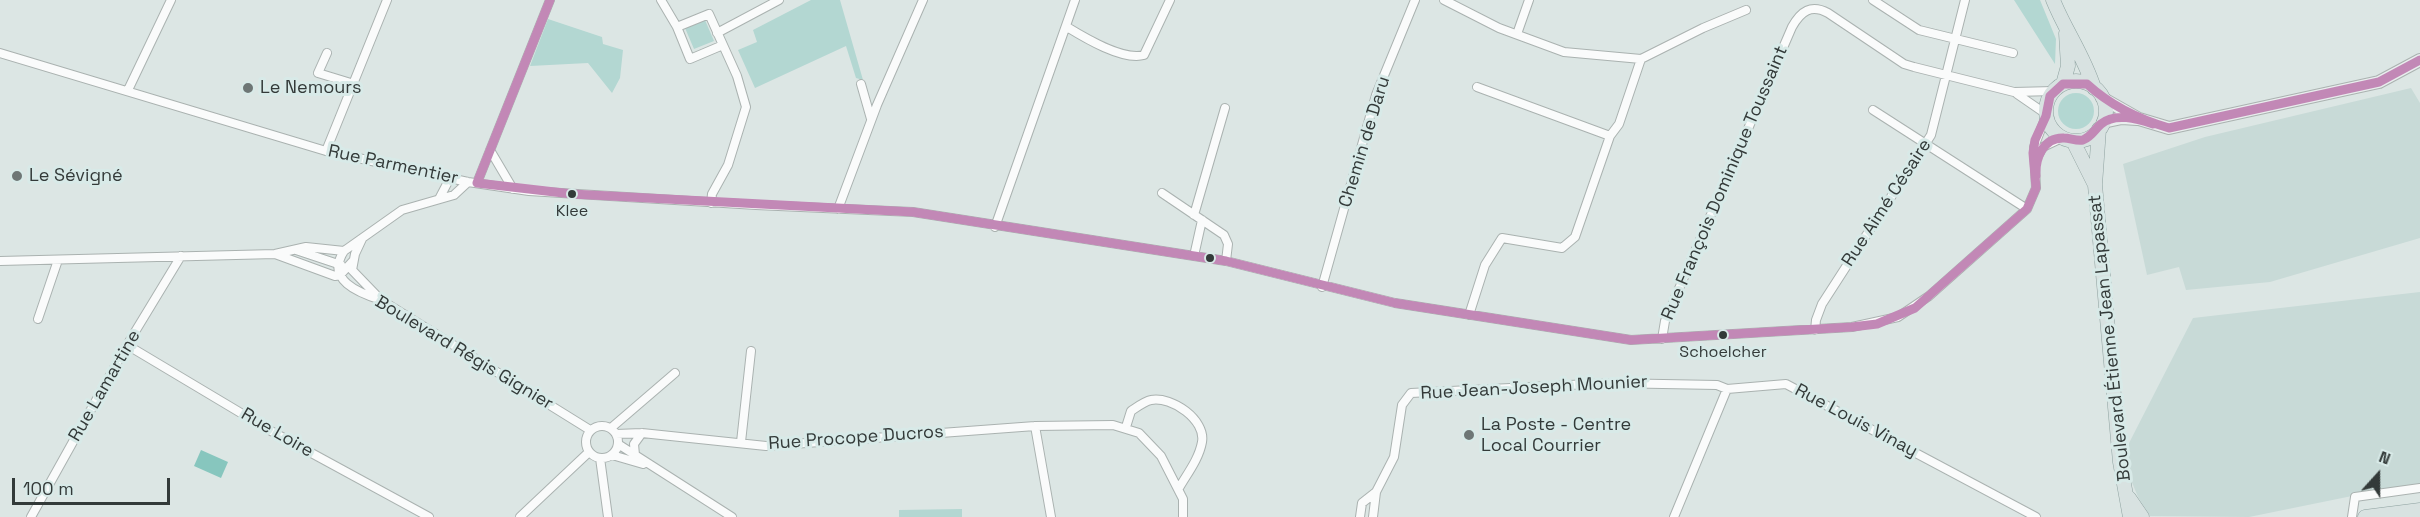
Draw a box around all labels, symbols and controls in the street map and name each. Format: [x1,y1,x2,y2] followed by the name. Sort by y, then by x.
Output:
[1657,43,1793,323] street label: Rue François Dominique Toussaint
[1335,74,1395,210] street label: Chemin de Daru
[260,77,361,99] place label: Le Nemours
[241,81,255,95] marker: Le Nemours
[1838,135,1936,271] street label: Rue Aimé Césaire
[326,141,460,189] street label: Rue Parmentier
[29,165,123,187] place label: Le Sévigné
[10,169,24,183] marker: Le Sévigné
[566,188,578,200] marker: Klee
[2084,194,2136,482] street label: Boulevard Étienne Jean Lapassat
[556,202,588,222] place label: Klee
[1204,252,1216,264] unlabelled marker
[371,291,557,415] street label: Boulevard Régis Gignier
[64,327,146,445] street label: Rue Lamartine
[1717,329,1729,341] marker: Schoelcher
[1679,343,1767,363] place label: Schoelcher
[1420,371,1648,405] street label: Rue Jean-Joseph Mounier
[1791,380,1921,462] street label: Rue Louis Vinay
[237,404,317,462] street label: Rue Loire
[1481,414,1631,456] place label: La Poste - Centre Local Courrier
[768,421,944,455] street label: Rue Procope Ducros
[1462,428,1476,442] marker: La Poste - Centre Local Courrier
[2348,445,2408,505] north arrow
[2376,446,2393,469] text: N
[15,466,172,504] scale bar
[23,477,74,500] text: 100 m

